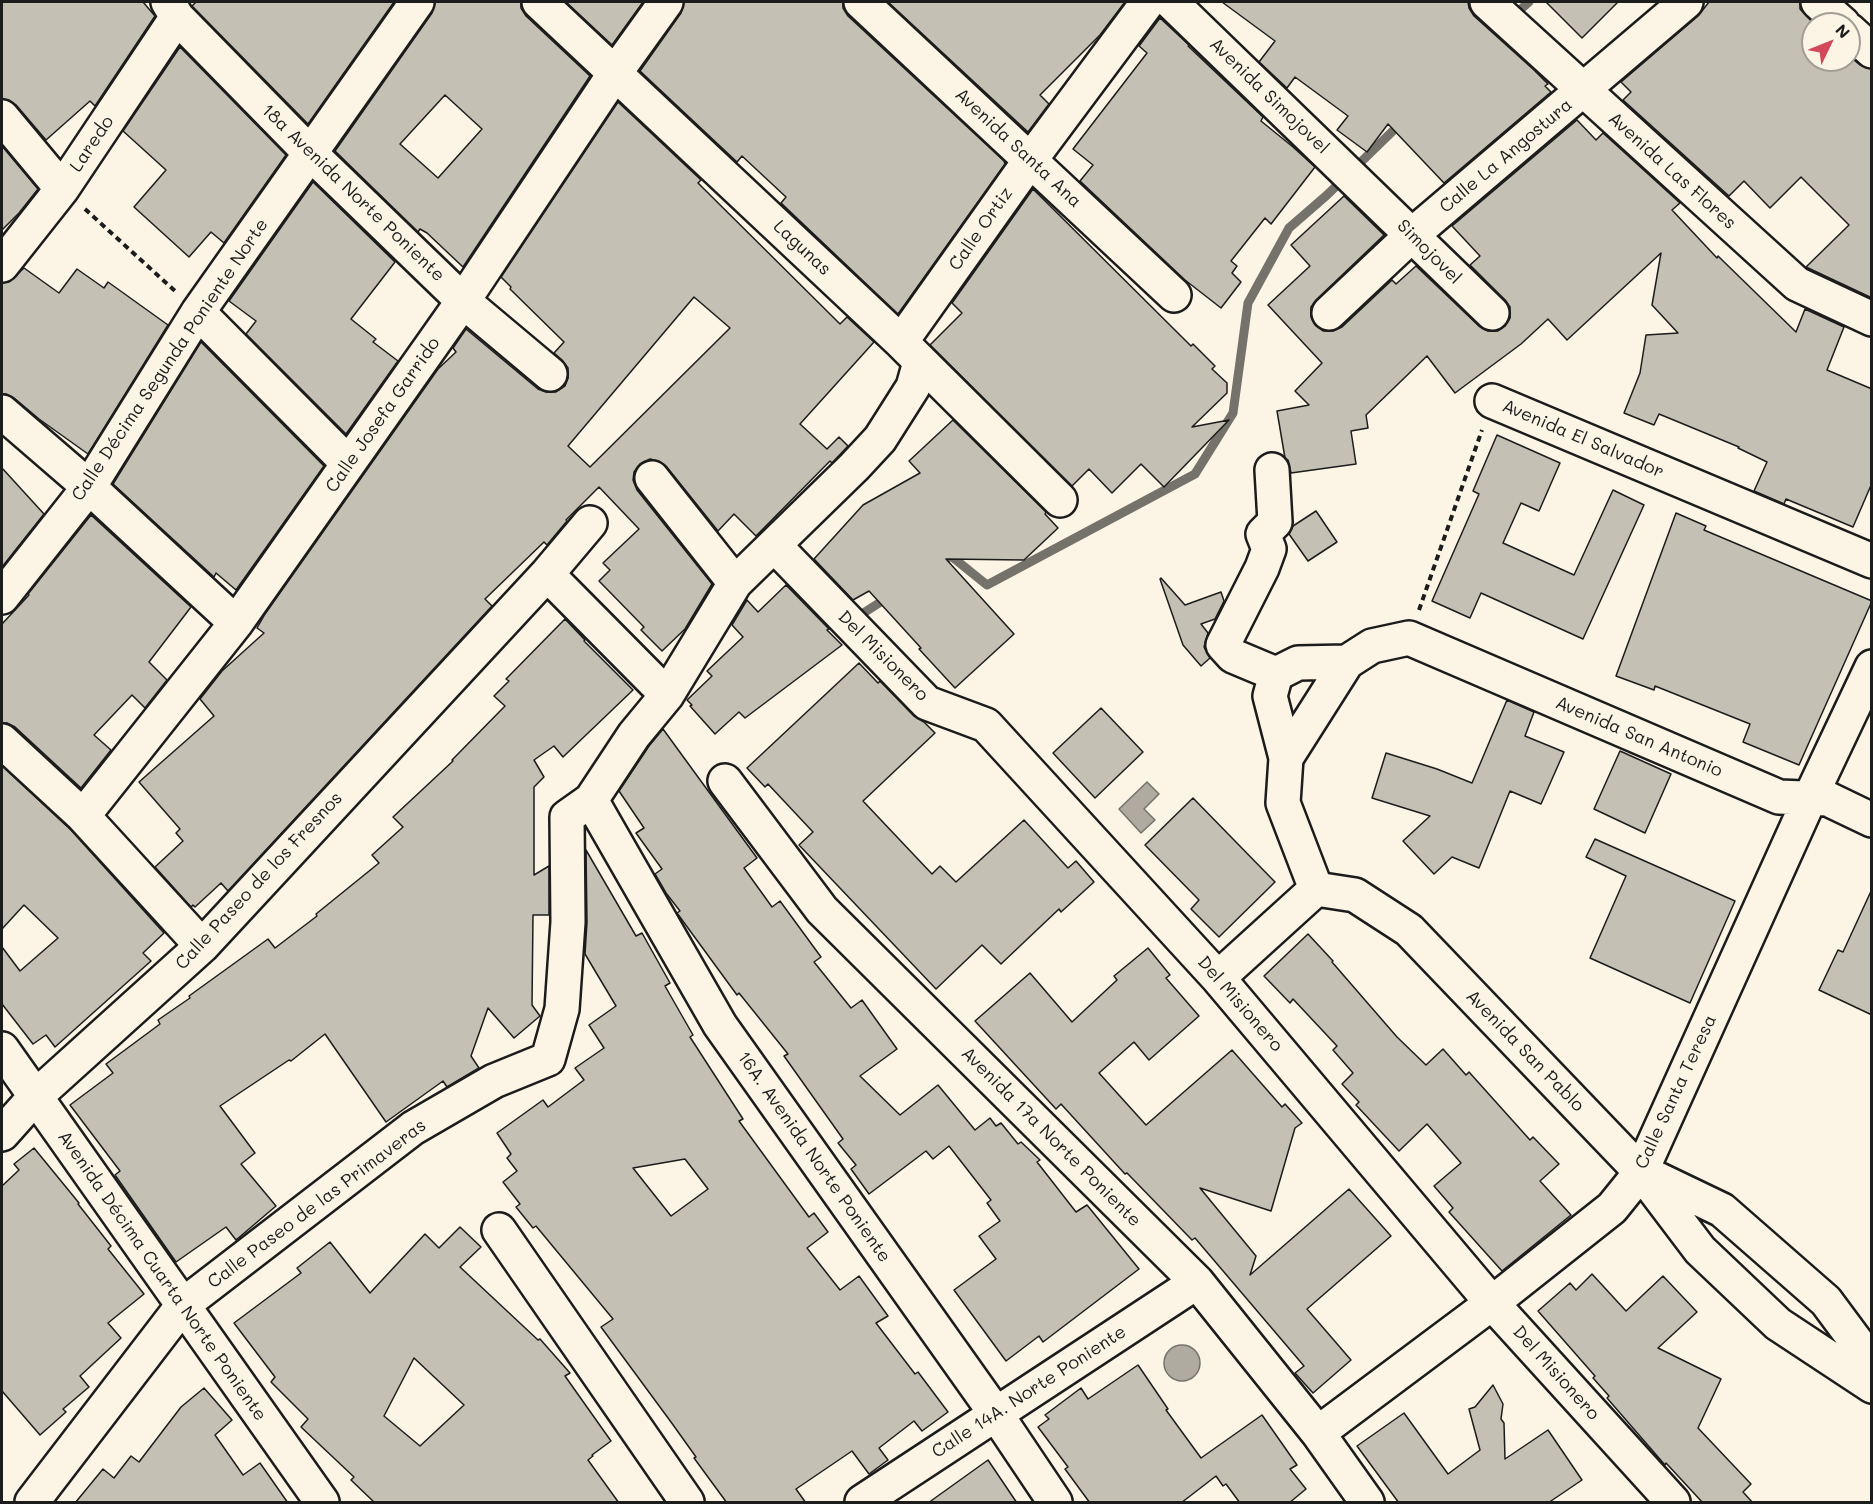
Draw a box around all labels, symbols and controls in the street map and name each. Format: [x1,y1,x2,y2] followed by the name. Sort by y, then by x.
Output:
[1801,12,1861,72] north arrow
[1831,19,1855,42] text: N
[1205,33,1333,159] street label: Avenida Simojovel
[950,84,1086,212] street label: Avenida Santa Ana
[1435,94,1577,218] street label: Calle La Angostura
[257,100,449,286] street label: 18a Avenida Norte Poniente
[1604,108,1740,234] street label: Avenida Las Flores
[65,112,119,176] street label: Laredo
[944,183,1018,275] street label: Calle Ortiz
[67,215,273,505] street label: Calle Décima Segunda Poniente Norte
[1392,215,1466,289] street label: Simojovel
[769,216,835,280] street label: Lagunas
[321,333,445,497] street label: Calle Josefa Garrido
[1499,395,1667,483] street label: Avenida El Salvador
[833,606,933,706] street label: Del Misionero
[1552,692,1726,782] street label: Avenida San Antonio
[171,788,347,974] street label: Calle Paseo de los Fresnos
[1193,952,1287,1056] street label: Del Misionero
[1461,986,1589,1116] street label: Avenida San Pablo
[1631,1012,1721,1172] street label: Calle Santa Teresa
[957,1043,1145,1231] street label: Avenida 17a Norte Poniente
[733,1047,895,1267] street label: 16A. Avenida Norte Poniente
[204,1115,430,1293] street label: Calle Paseo de las Primaveras
[53,1127,271,1425] street label: Avenida Décima Cuarta Norte Poniente
[928,1321,1130,1463] street label: Calle 14A. Norte Poniente
[1508,1321,1604,1425] street label: Del Misionero

